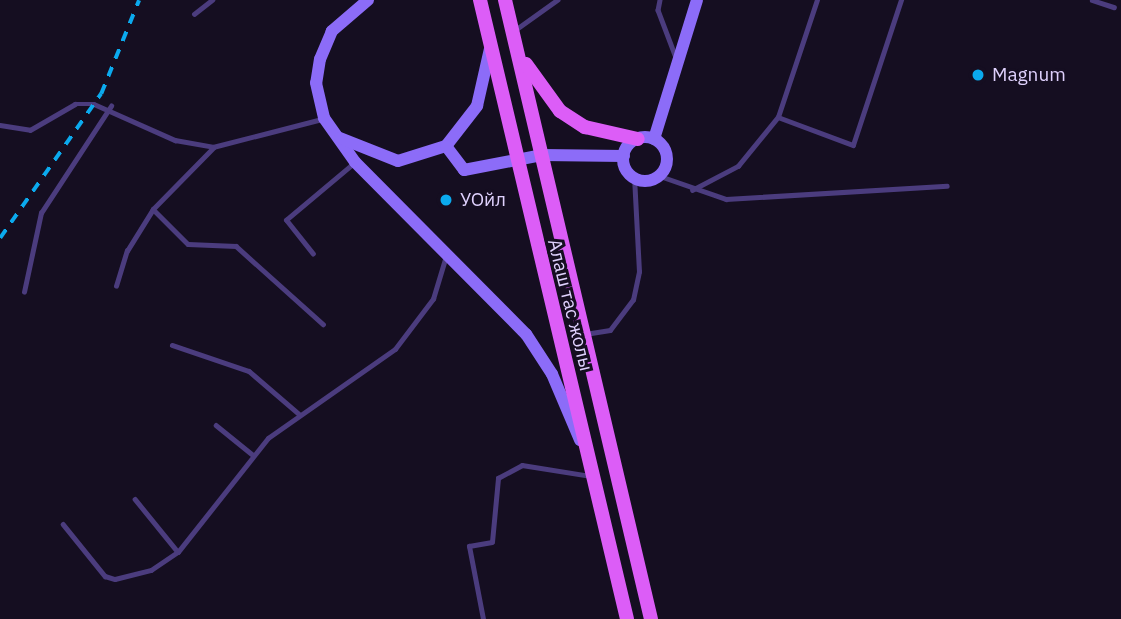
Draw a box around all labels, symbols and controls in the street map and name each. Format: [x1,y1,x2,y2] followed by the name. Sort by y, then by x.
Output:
[992,64,1066,86] place label: Magnum
[970,67,986,83] marker: Magnum
[460,189,506,211] place label: УОйл
[438,192,454,208] marker: УОйл
[543,237,597,373] street label: Алаш тас жолы

